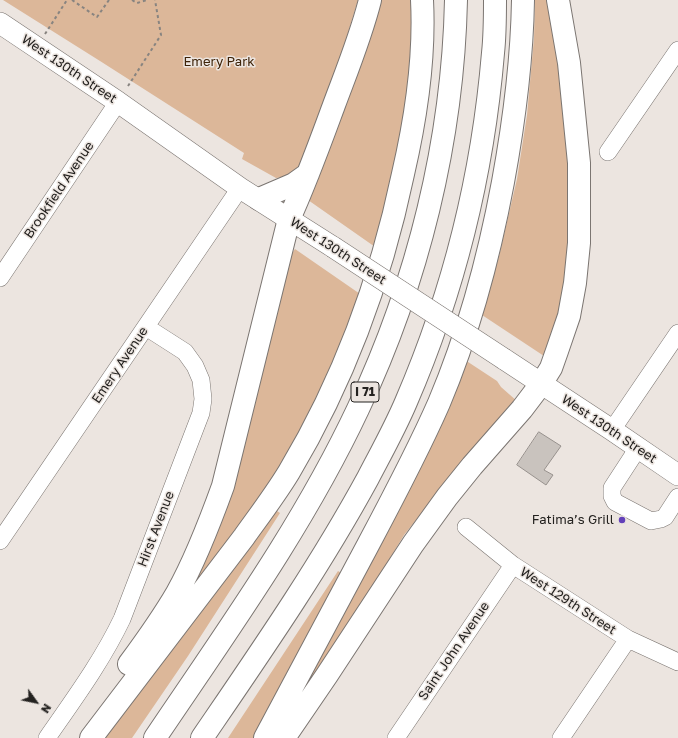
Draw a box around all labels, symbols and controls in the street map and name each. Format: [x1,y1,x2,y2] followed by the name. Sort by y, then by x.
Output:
[18,31,120,107] street label: West 130th Street
[183,54,255,70] park label: Emery Park
[21,139,97,241] street label: Brookfield Avenue
[287,214,389,288] street label: West 130th Street
[89,324,151,406] street label: Emery Avenue
[351,382,379,402] road number: I 71
[558,391,660,467] street label: West 130th Street
[134,489,178,569] street label: Hirst Avenue
[532,512,614,528] place label: Fatima’s Grill
[617,515,627,525] marker: Fatima’s Grill
[517,564,619,638] street label: West 129th Street
[415,599,493,703] street label: Saint John Avenue
[16,682,56,722] north arrow
[39,702,54,716] text: N

